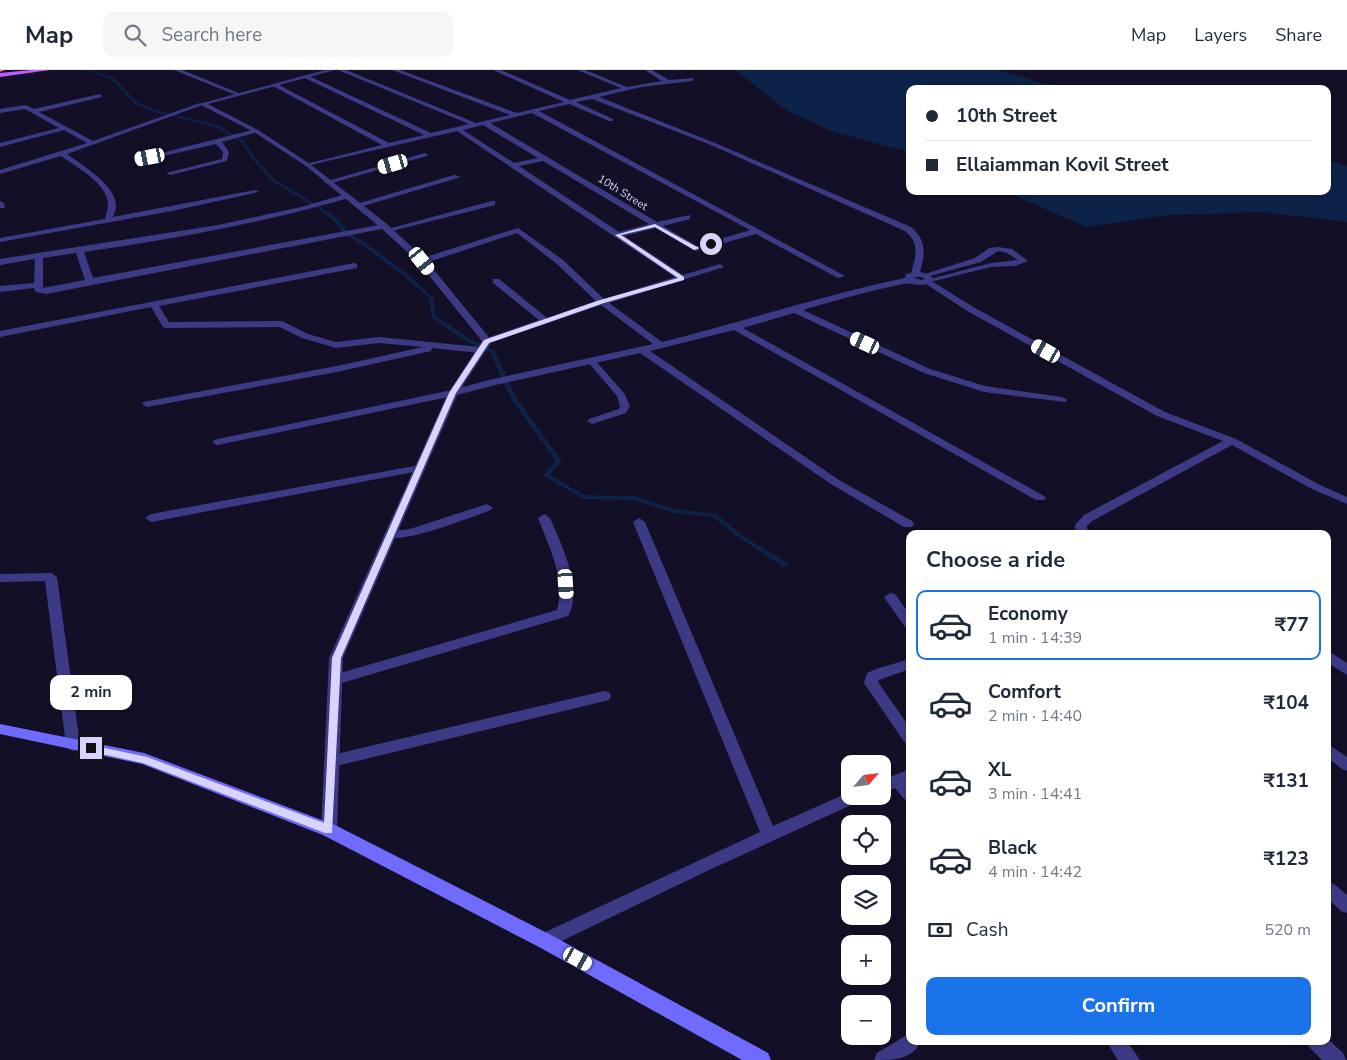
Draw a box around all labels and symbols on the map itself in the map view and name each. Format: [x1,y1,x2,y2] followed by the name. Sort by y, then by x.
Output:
[133,147,166,167] car
[376,153,409,175] car
[595,171,651,214] street label: 10th Street
[700,233,722,255] route start
[406,245,437,277] car
[848,330,881,356] car
[1029,337,1062,365] car
[557,569,574,599] car
[50,676,132,710] callout: 2 min
[80,737,102,759] route end
[841,755,891,805] north arrow
[561,945,594,973] car

